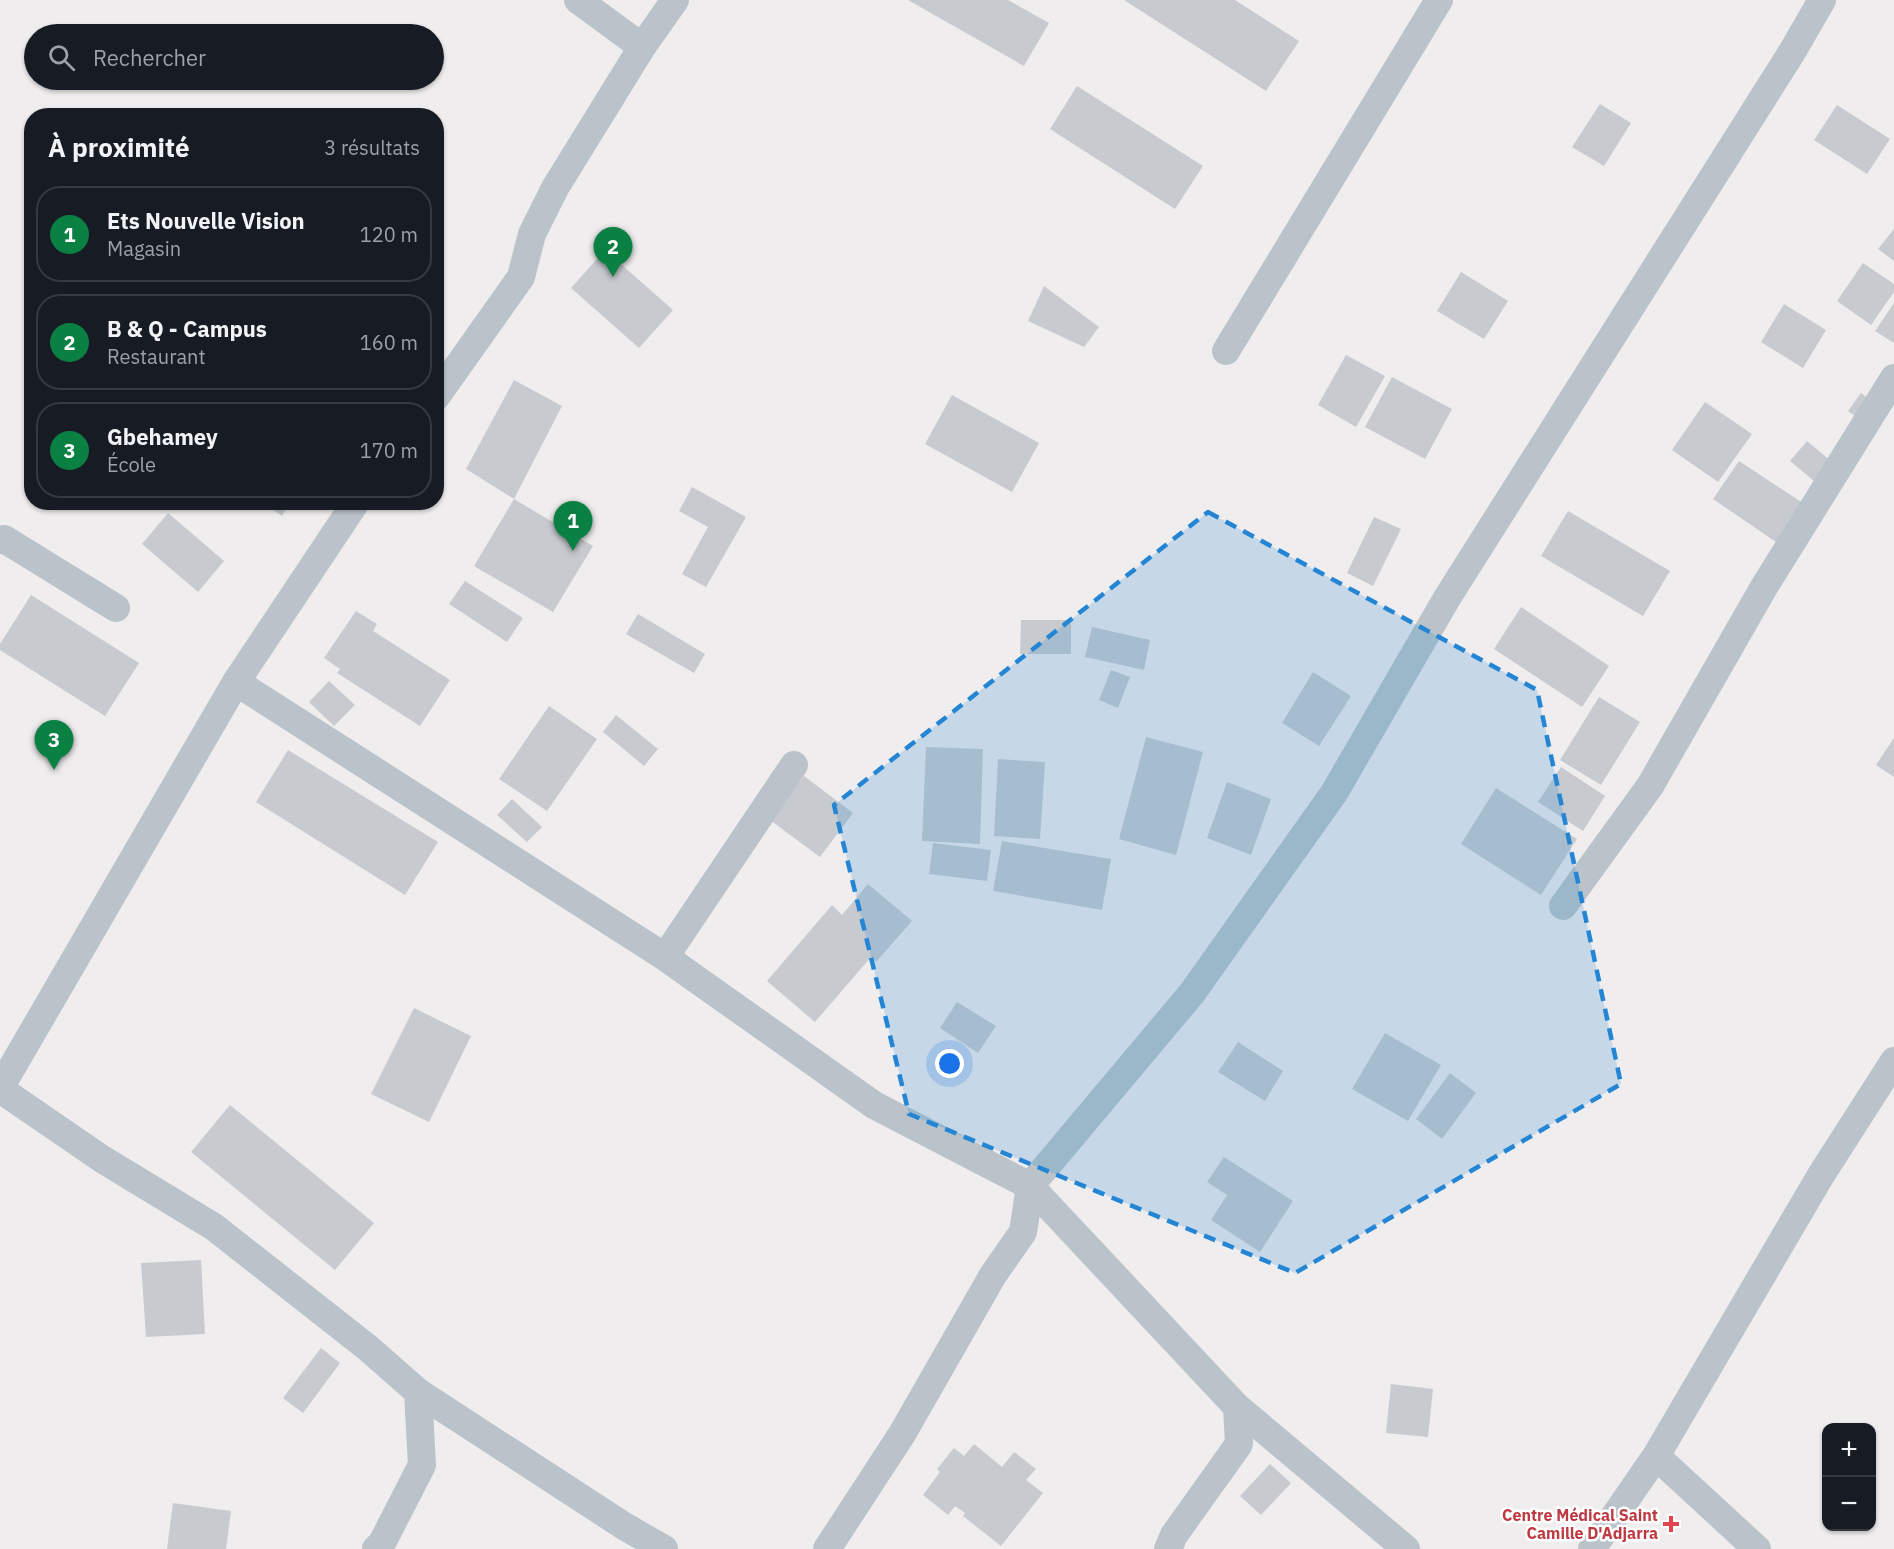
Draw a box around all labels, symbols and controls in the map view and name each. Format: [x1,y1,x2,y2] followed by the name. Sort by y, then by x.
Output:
[24,24,444,90] search box
[45,41,78,74] icon: search
[93,43,206,72] text: Rechercher
[48,130,190,164] text: À proximité
[324,134,420,161] text: 3 résultats
[107,206,305,235] text: Ets Nouvelle Vision
[64,221,76,248] text: 1
[360,221,418,248] text: 120 m
[594,228,632,277] pin: 2
[107,235,181,262] text: Magasin
[107,314,267,343] text: B & Q - Campus
[64,329,76,356] text: 2
[360,329,418,356] text: 160 m
[107,343,205,370] text: Restaurant
[107,422,218,451] text: Gbehamey
[64,437,76,464] text: 3
[360,437,418,464] text: 170 m
[107,451,156,478] text: École
[554,502,592,551] pin: 1
[34,720,74,770] pin: 3
[935,1049,964,1078] your location
[1822,1423,1876,1531] map controls
[1822,1423,1876,1477] button: +
[1822,1477,1876,1531] button: −
[1502,1505,1658,1543] place label: Centre Médical Saint Camille D'Adjarra
[1662,1515,1680,1533] marker: Centre Médical Saint Camille D'Adjarra

